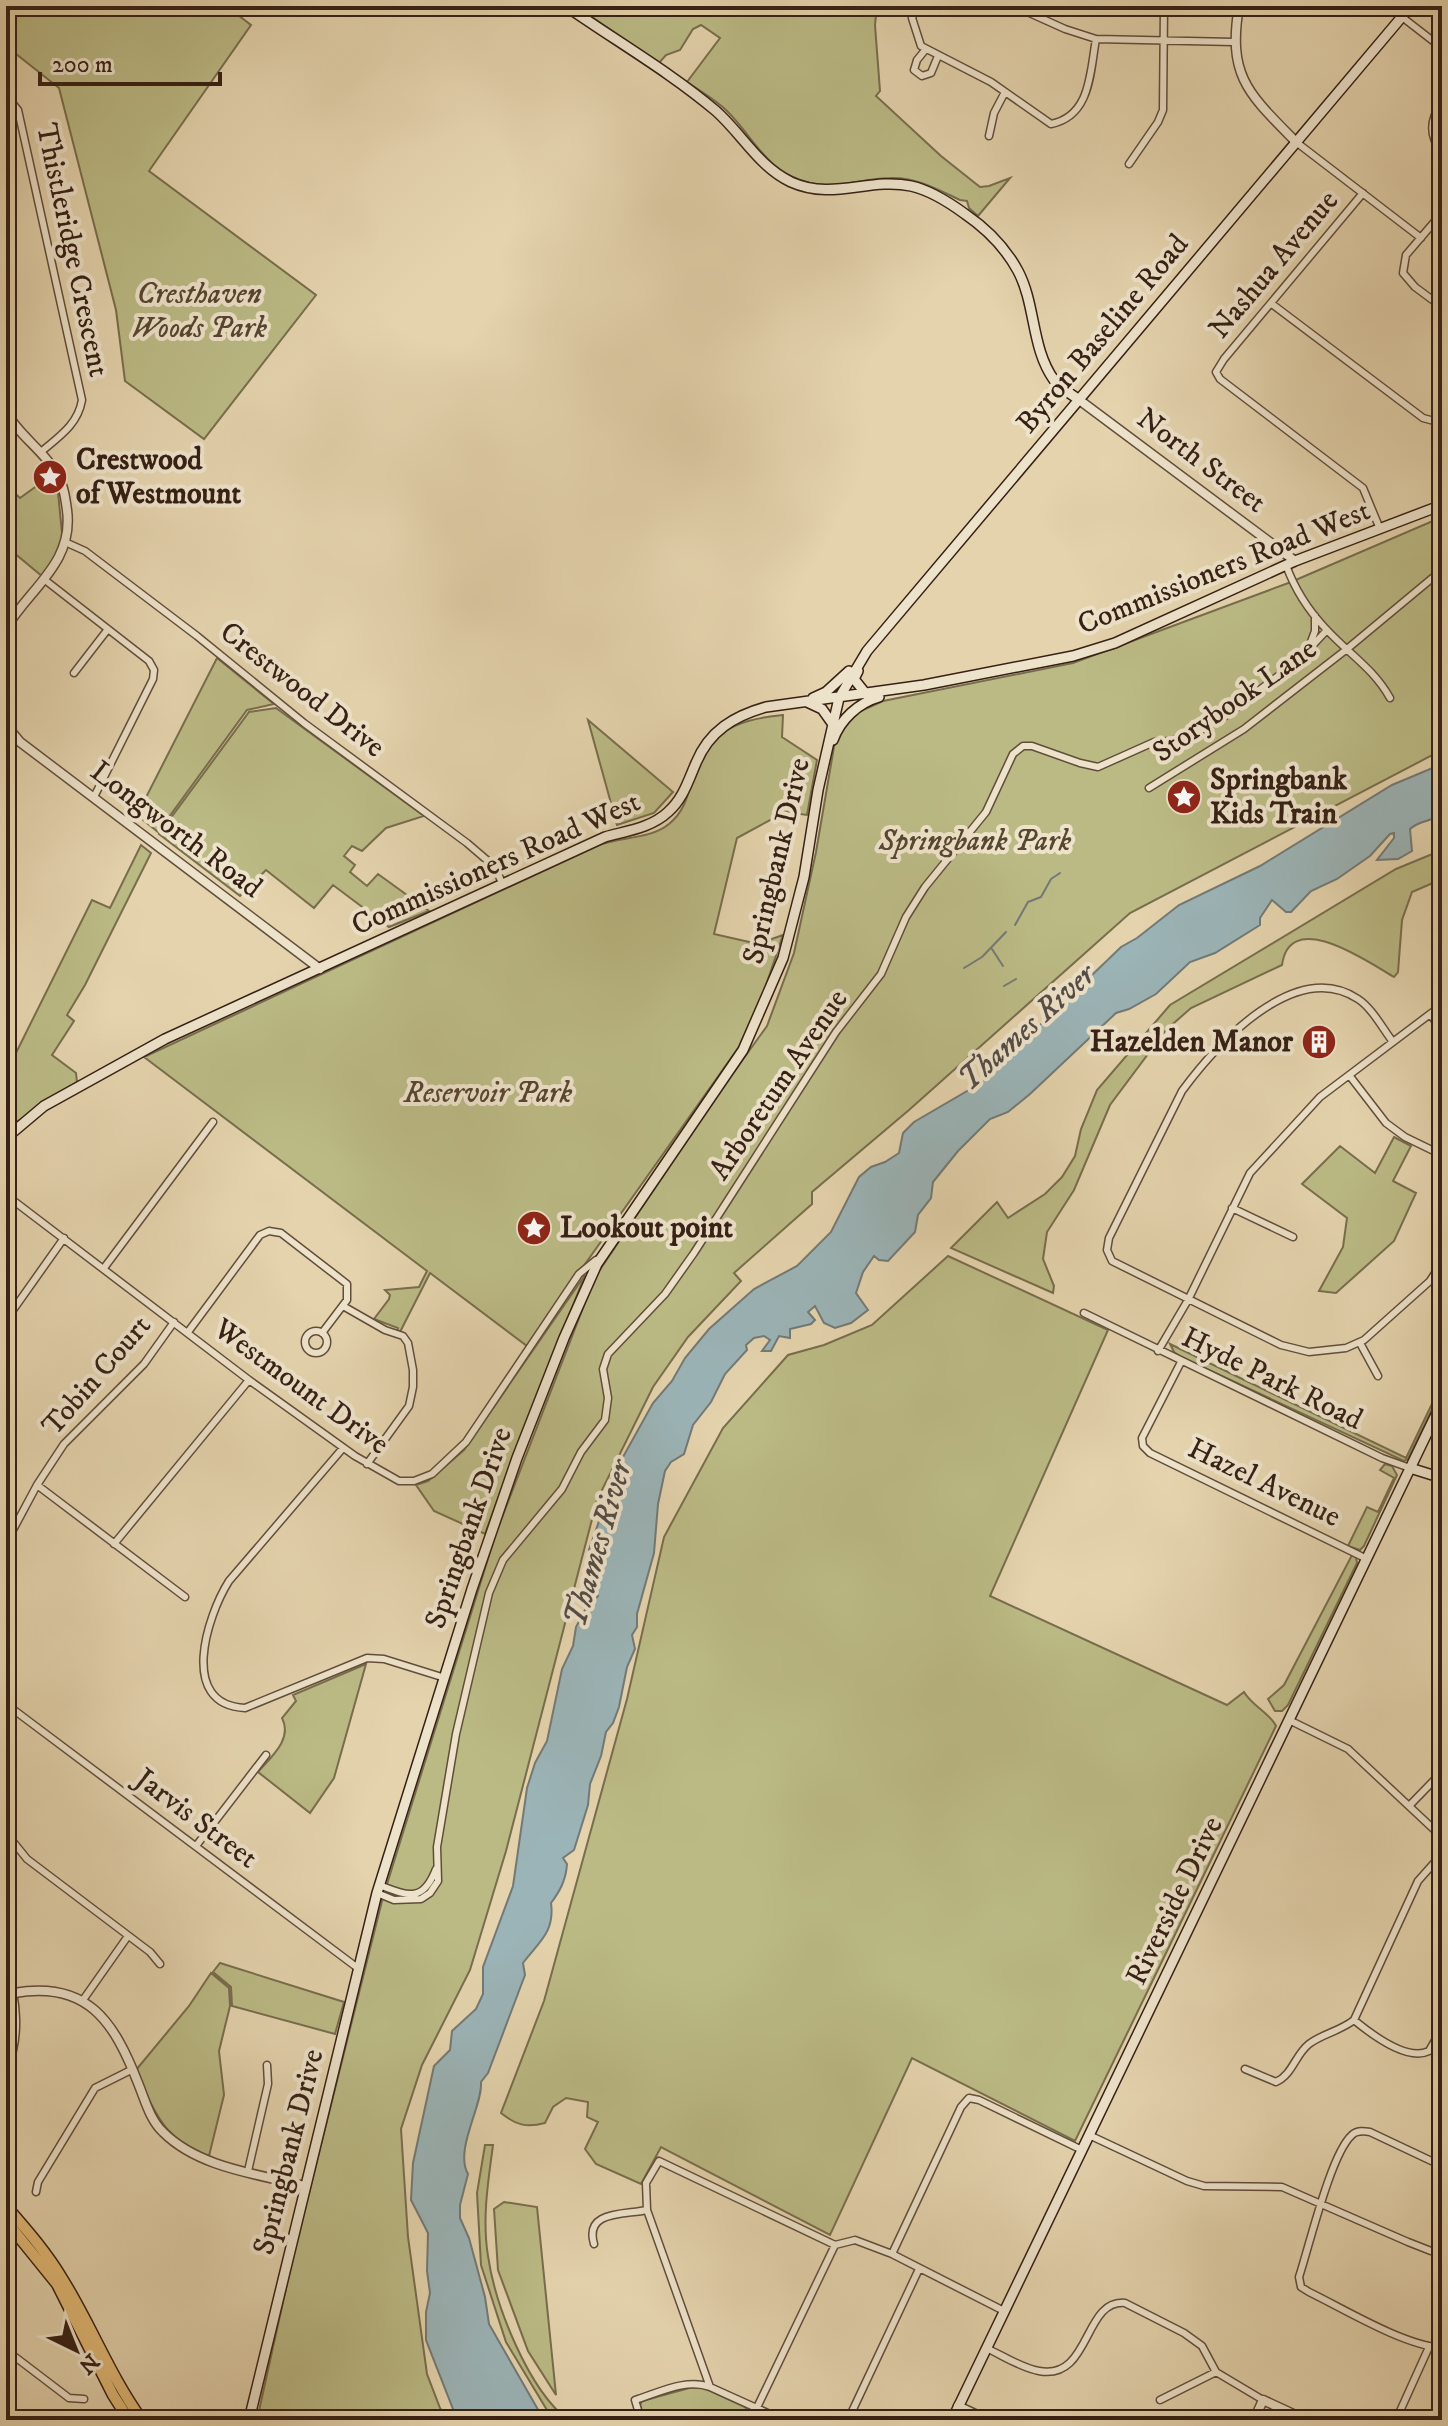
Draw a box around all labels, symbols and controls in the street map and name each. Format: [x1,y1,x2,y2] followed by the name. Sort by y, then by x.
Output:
[40,36,220,86] scale bar
[52,50,113,80] text: 200 m
[27,120,117,380] street label: Thistleridge Crescent
[1201,183,1347,347] street label: Nashua Avenue
[1009,227,1197,441] street label: Byron Baseline Road
[131,276,268,347] park label: Cresthaven Woods Park
[1129,400,1273,522] street label: North Street
[76,442,242,513] place label: Crestwood of Westmount
[31,458,69,496] place icon: Crestwood of Westmount
[1072,492,1376,644] street label: Commissioners Road West
[212,614,392,766] street label: Crestwood Drive
[1146,631,1324,771] street label: Storybook Lane
[83,753,269,907] street label: Longworth Road
[735,754,819,968] street label: Springbank Drive
[1210,762,1348,833] place label: Springbank Kids Train
[1165,778,1203,816] place icon: Springbank Kids Train
[346,784,646,944] street label: Commissioners Road West
[878,823,1072,860] park label: Springbank Park
[950,954,1106,1100] water label: Thames River
[702,983,856,1187] street label: Arboretum Avenue
[1300,1023,1338,1061] building icon: Hazelden Manor
[1090,1024,1294,1061] place label: Hazelden Manor
[403,1075,573,1112] park label: Reservoir Park
[515,1209,553,1247] place icon: Lookout point
[560,1210,733,1247] place label: Lookout point
[35,1308,159,1444] street label: Tobin Court
[205,1310,396,1463] street label: Westmount Drive
[1175,1319,1369,1439] street label: Hyde Park Road
[417,1422,521,1634] street label: Springbank Drive
[1182,1430,1346,1536] street label: Hazel Avenue
[556,1454,643,1632] water label: Thames River
[125,1759,265,1877] street label: Jarvis Street
[1118,1811,1232,1991] street label: Riverside Drive
[246,2045,332,2259] street label: Springbank Drive
[36,2310,116,2390] north arrow
[73,2347,104,2380] text: N

